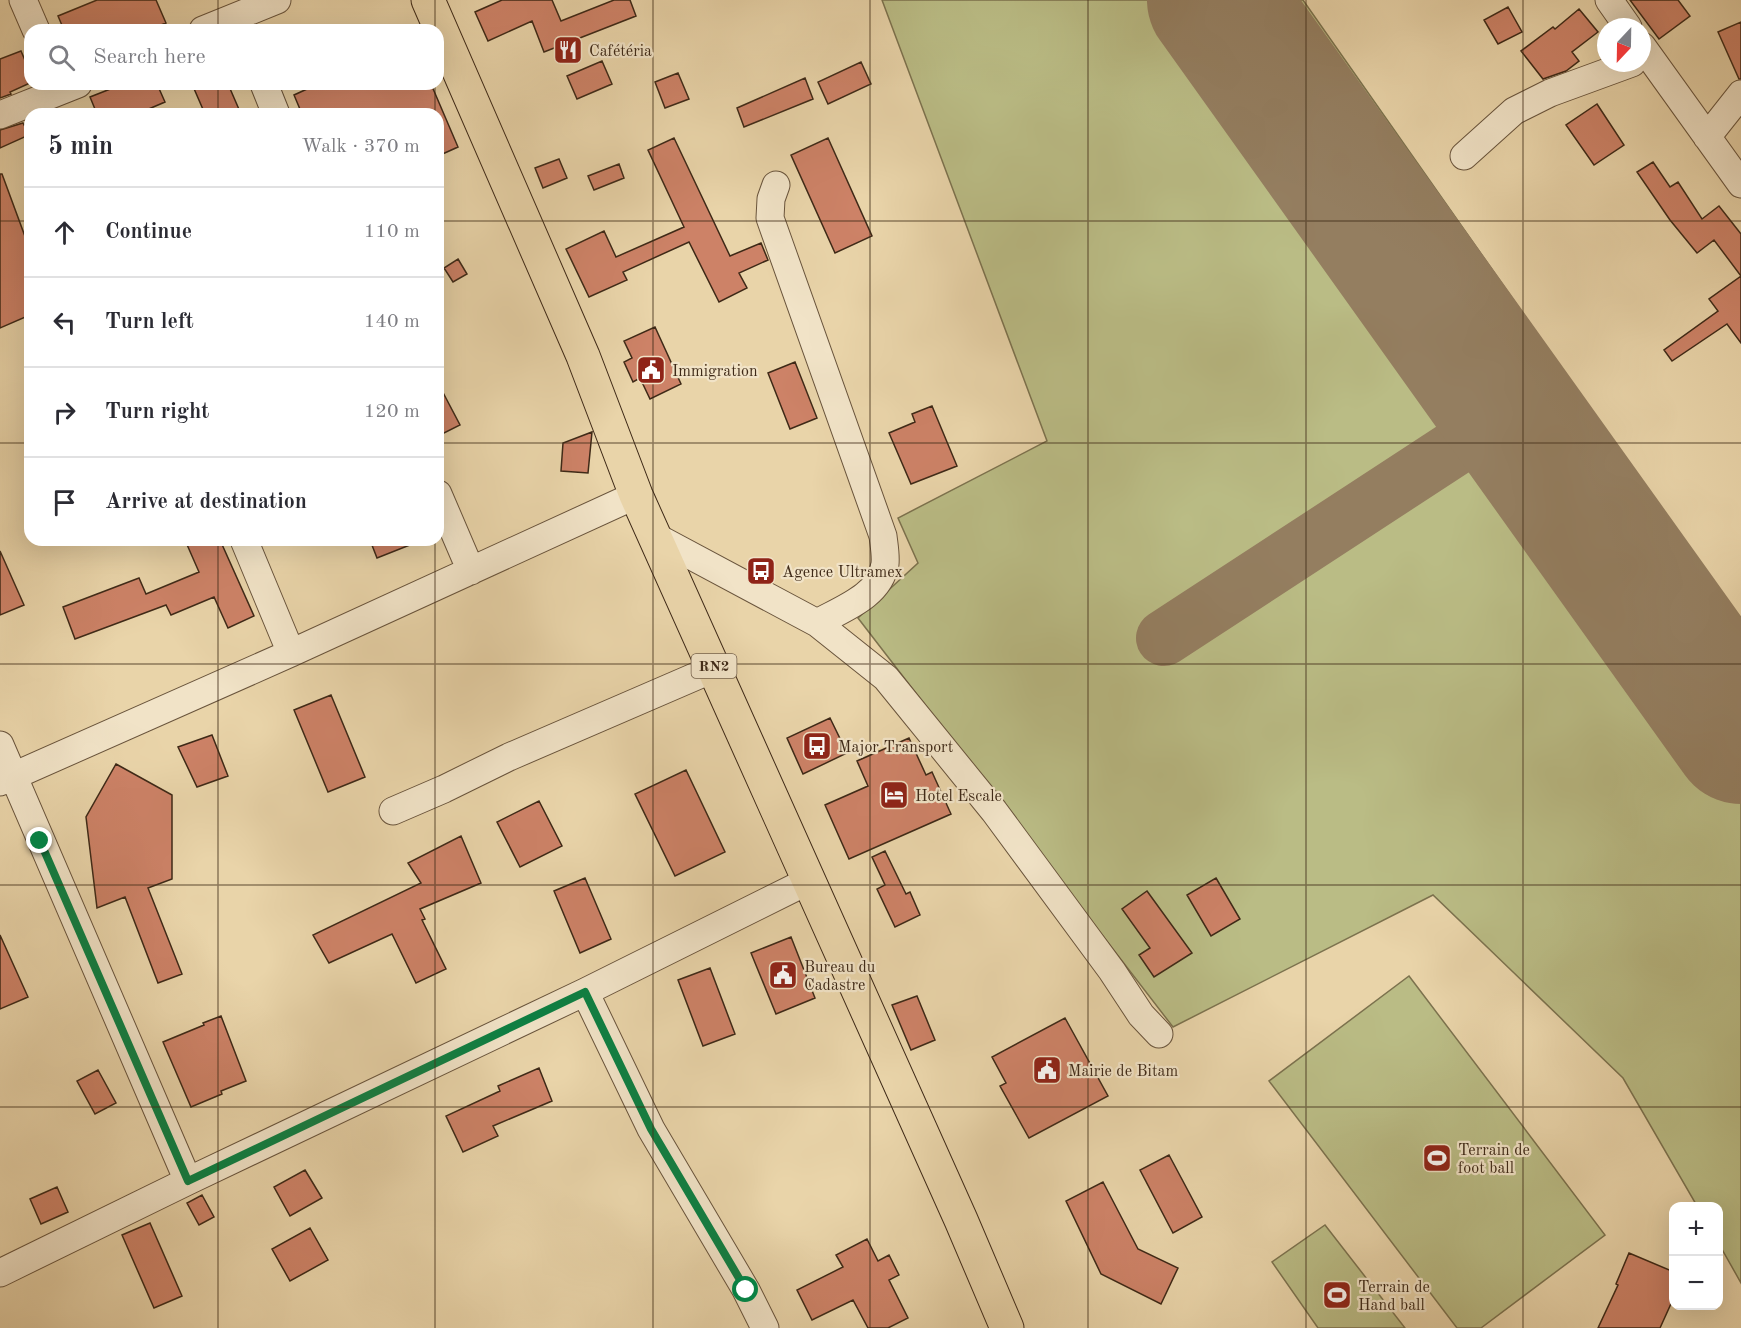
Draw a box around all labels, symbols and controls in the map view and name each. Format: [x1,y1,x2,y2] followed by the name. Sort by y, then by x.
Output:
[1597,18,1651,72] north arrow
[24,24,444,90] search box
[552,34,584,66] restaurant icon: Cafétéria
[45,41,78,74] icon: search
[589,44,652,60] place label: Cafétéria
[93,46,206,68] text: Search here
[48,134,113,160] text: 5 min
[301,137,420,157] text: Walk · 370 m
[48,216,81,249] icon: ahead
[105,221,192,243] text: Continue
[364,222,420,242] text: 110 m
[48,306,81,339] icon: left
[105,311,194,333] text: Turn left
[364,312,420,332] text: 140 m
[635,354,667,386] public building icon: Immigration
[672,364,758,380] place label: Immigration
[48,396,81,429] icon: right
[105,401,209,423] text: Turn right
[364,402,420,422] text: 120 m
[48,486,81,519] icon: arrive
[105,491,307,513] text: Arrive at destination
[745,555,777,587] bus stop icon: Agence Ultramex
[782,565,903,581] place label: Agence Ultramex
[692,654,736,678] road number: RN2
[801,730,833,762] bus stop icon: Major Transport
[838,740,954,756] place label: Major Transport
[878,779,910,811] hotel icon: Hotel Escale
[915,789,1002,805] place label: Hotel Escale
[26,827,52,853] route end
[767,959,799,991] public building icon: Bureau du Cadastre
[804,960,876,994] place label: Bureau du Cadastre
[1031,1054,1063,1086] public building icon: Mairie de Bitam
[1068,1064,1178,1080] place label: Mairie de Bitam
[1421,1142,1453,1174] sports icon: Terrain de foot ball
[1458,1143,1530,1177] place label: Terrain de foot ball
[1669,1202,1723,1310] map controls
[1669,1202,1723,1256] button: +
[1669,1256,1723,1310] button: −
[732,1276,758,1302] route start
[1321,1279,1353,1311] sports icon: Terrain de Hand ball
[1358,1280,1430,1314] place label: Terrain de Hand ball

